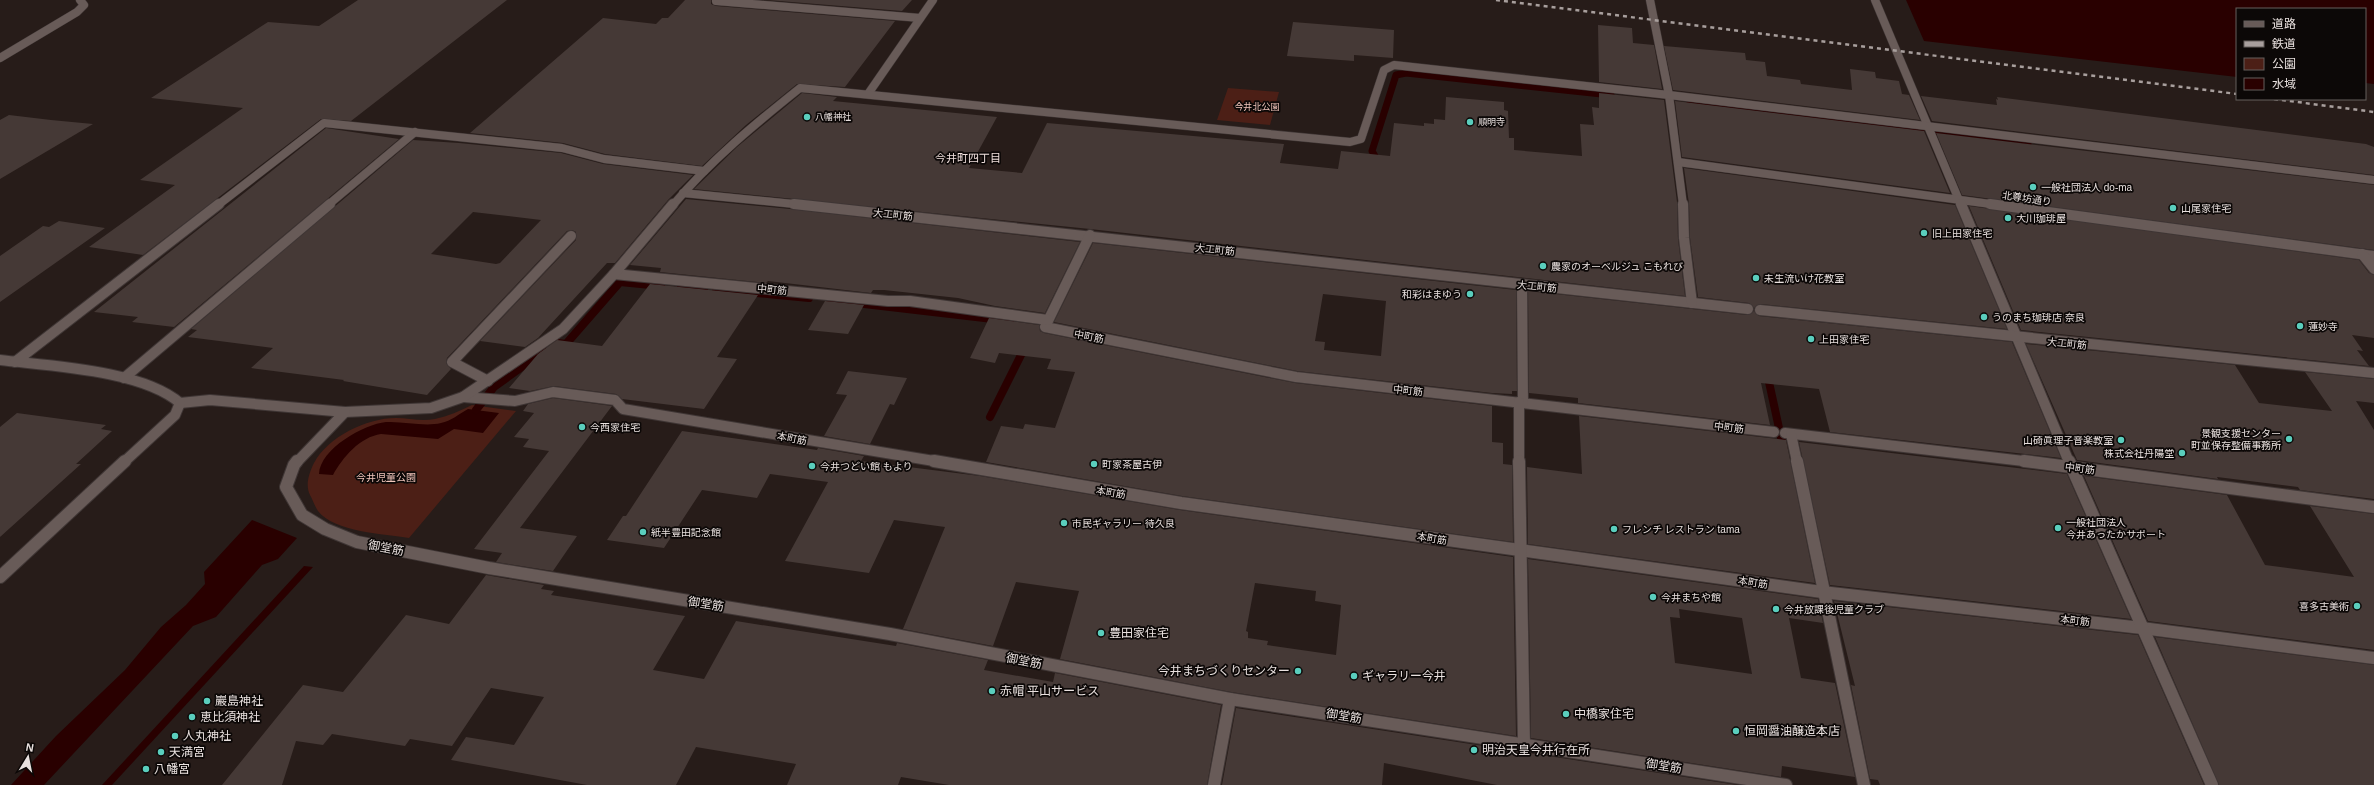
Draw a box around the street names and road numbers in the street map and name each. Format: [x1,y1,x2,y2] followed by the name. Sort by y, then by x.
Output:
[2001,190,2052,207] street label: 北尊坊通り
[872,207,913,222] street label: 大工町筋
[1194,242,1235,257] street label: 大工町筋
[1516,279,1557,294] street label: 大工町筋
[757,283,787,296] street label: 中町筋
[1073,328,1105,345] street label: 中町筋
[2046,336,2087,351] street label: 大工町筋
[1392,383,1423,398] street label: 中町筋
[1713,420,1744,435] street label: 中町筋
[776,430,808,447] street label: 本町筋
[2064,461,2095,476] street label: 中町筋
[1095,485,1127,500] street label: 本町筋
[1416,531,1448,546] street label: 本町筋
[367,538,405,558] street label: 御堂筋
[1737,575,1769,590] street label: 本町筋
[687,594,725,614] street label: 御堂筋
[2059,613,2090,628] street label: 本町筋
[1005,651,1043,671] street label: 御堂筋
[1325,706,1363,726] street label: 御堂筋
[1645,756,1683,776] street label: 御堂筋

